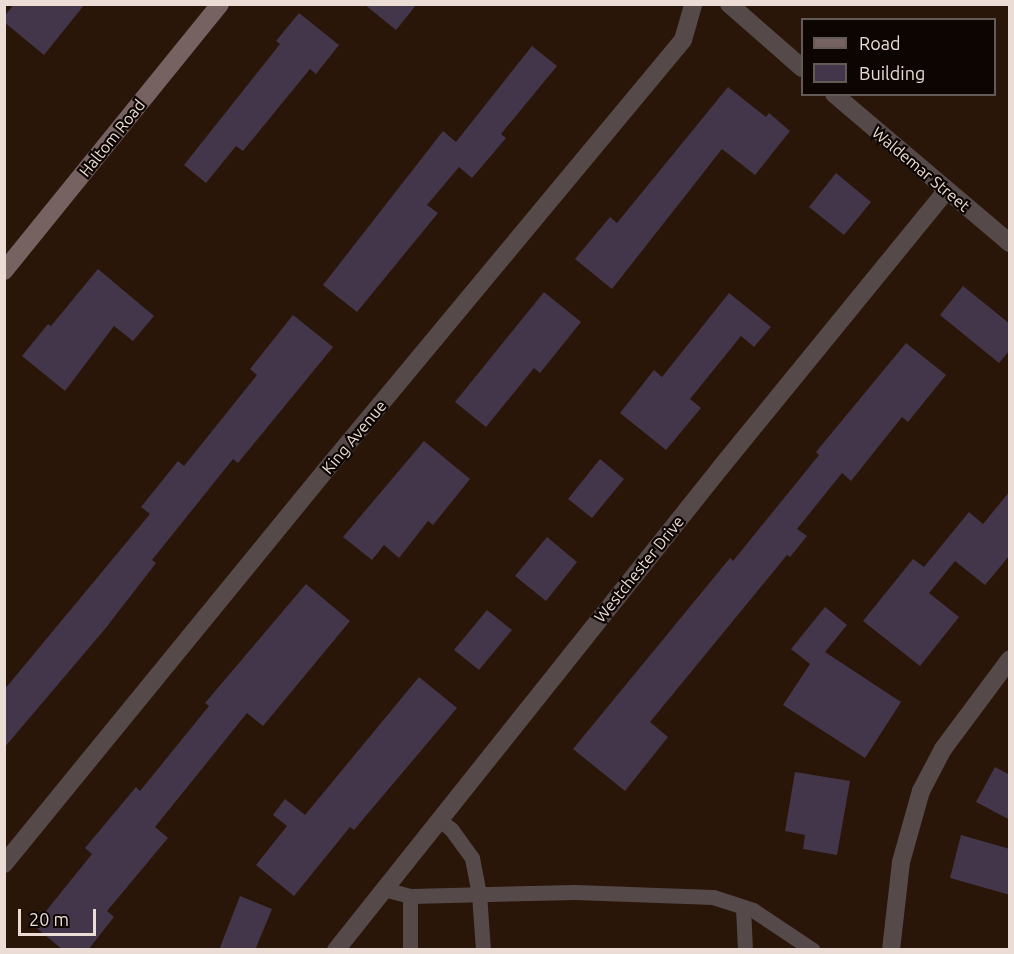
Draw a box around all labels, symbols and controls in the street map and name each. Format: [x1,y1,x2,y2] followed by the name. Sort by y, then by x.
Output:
[801,18,996,96] legend
[859,33,901,53] text: Road
[859,63,925,83] text: Building
[75,96,149,180] street label: Haltom Road
[868,123,974,215] street label: Waldemar Street
[318,396,390,478] street label: King Avenue
[590,512,688,626] street label: Westchester Drive
[21,897,99,935] scale bar
[29,909,69,929] text: 20 m

